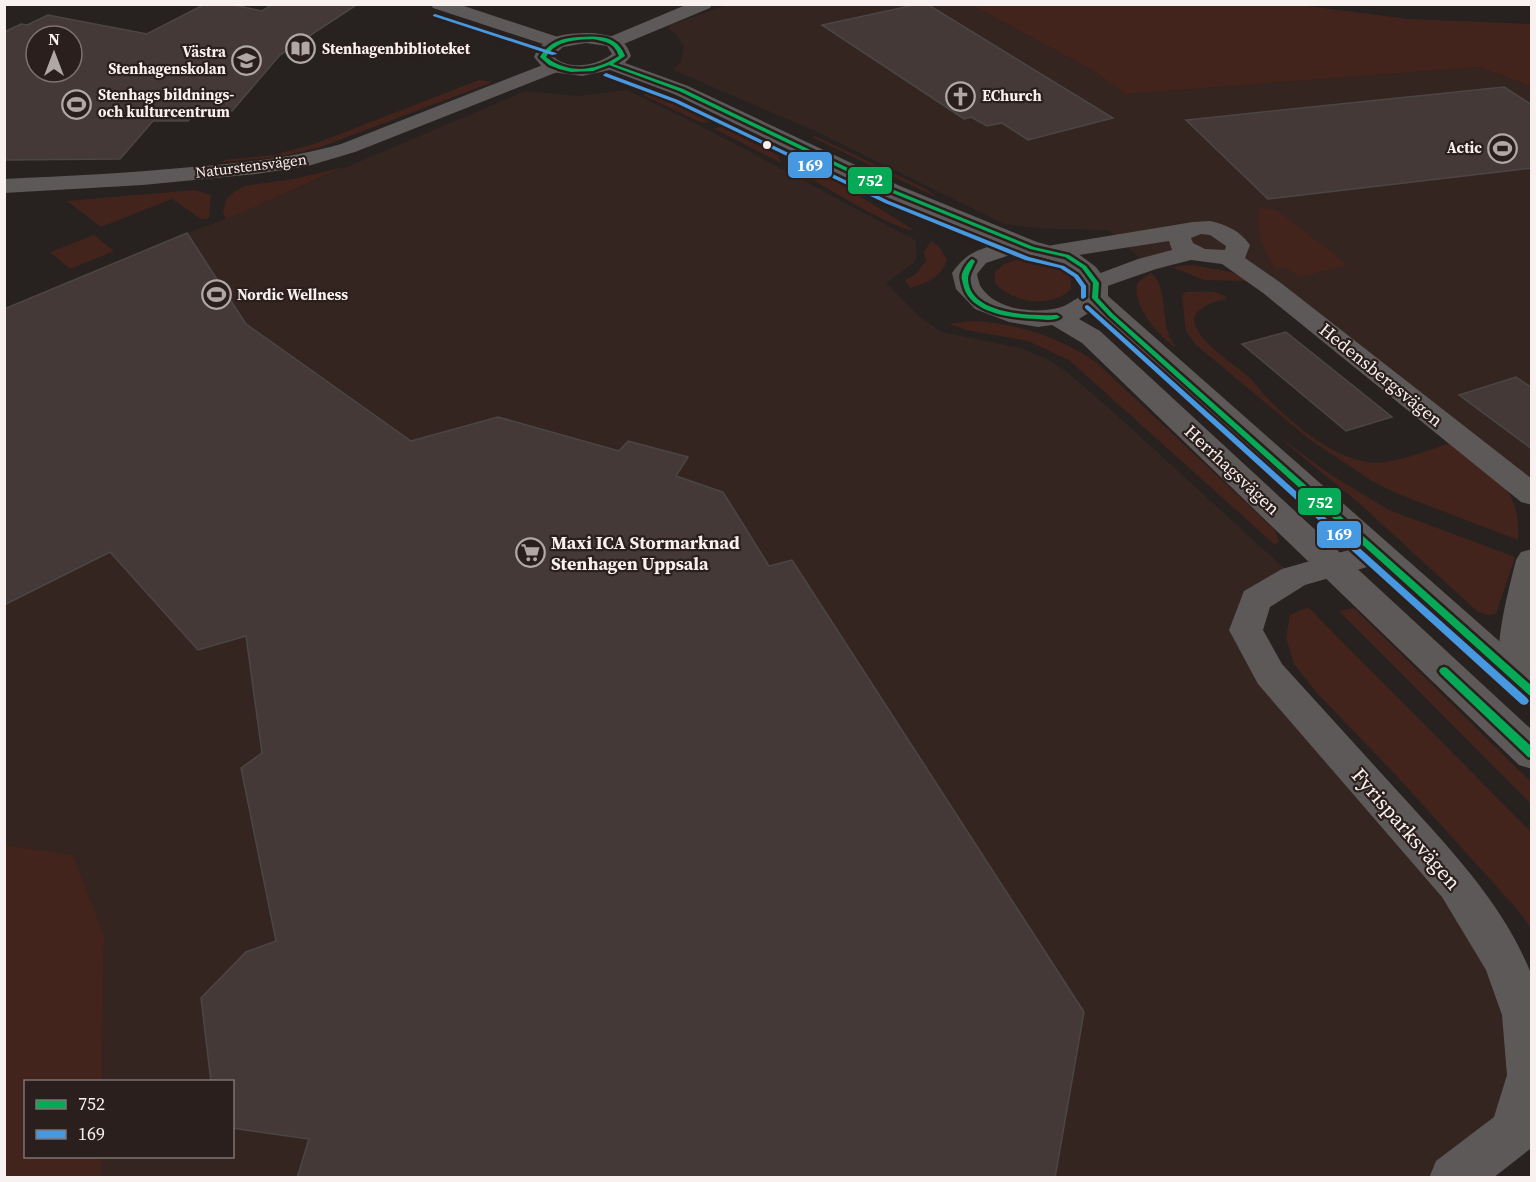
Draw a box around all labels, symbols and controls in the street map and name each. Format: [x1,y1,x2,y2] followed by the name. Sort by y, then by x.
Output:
[24,24,84,84] north arrow
[48,28,60,50] text: N
[285,33,317,65] library icon: Stenhagenbiblioteket
[322,38,471,59] place label: Stenhagenbiblioteket
[108,41,227,79] place label: Västra Stenhagenskolan
[231,45,263,77] school or university icon: Västra Stenhagenskolan
[945,80,977,112] church icon: EChurch
[98,84,234,122] place label: Stenhags bildnings- och kulturcentrum
[982,85,1042,106] place label: EChurch
[61,88,93,120] sports icon: Stenhags bildnings- och kulturcentrum
[1487,132,1519,164] sports icon: Actic
[1447,137,1482,158] place label: Actic
[761,139,773,151] unlabelled marker
[194,148,308,183] street label: Naturstensvägen
[787,151,833,179] line badge: 169
[797,154,823,176] text: 169
[847,166,893,195] line badge: 752
[857,169,883,191] text: 752
[200,279,232,311] sports icon: Nordic Wellness
[237,284,348,305] place label: Nordic Wellness
[1314,317,1448,432] street label: Hedensbergsvägen
[1179,419,1286,520] street label: Herrhagsvägen
[1297,487,1342,516] line badge: 752
[1307,491,1333,513] text: 752
[1316,520,1362,549] line badge: 169
[1326,523,1352,545] text: 169
[551,530,740,576] place label: Maxi ICA Stormarknad Stenhagen Uppsala
[514,537,546,569] supermarket icon: Maxi ICA Stormarknad Stenhagen Uppsala
[1345,761,1468,896] street label: Fyrisparksvägen
[24,1080,234,1158] legend
[78,1091,105,1116] text: 752
[78,1121,105,1146] text: 169

